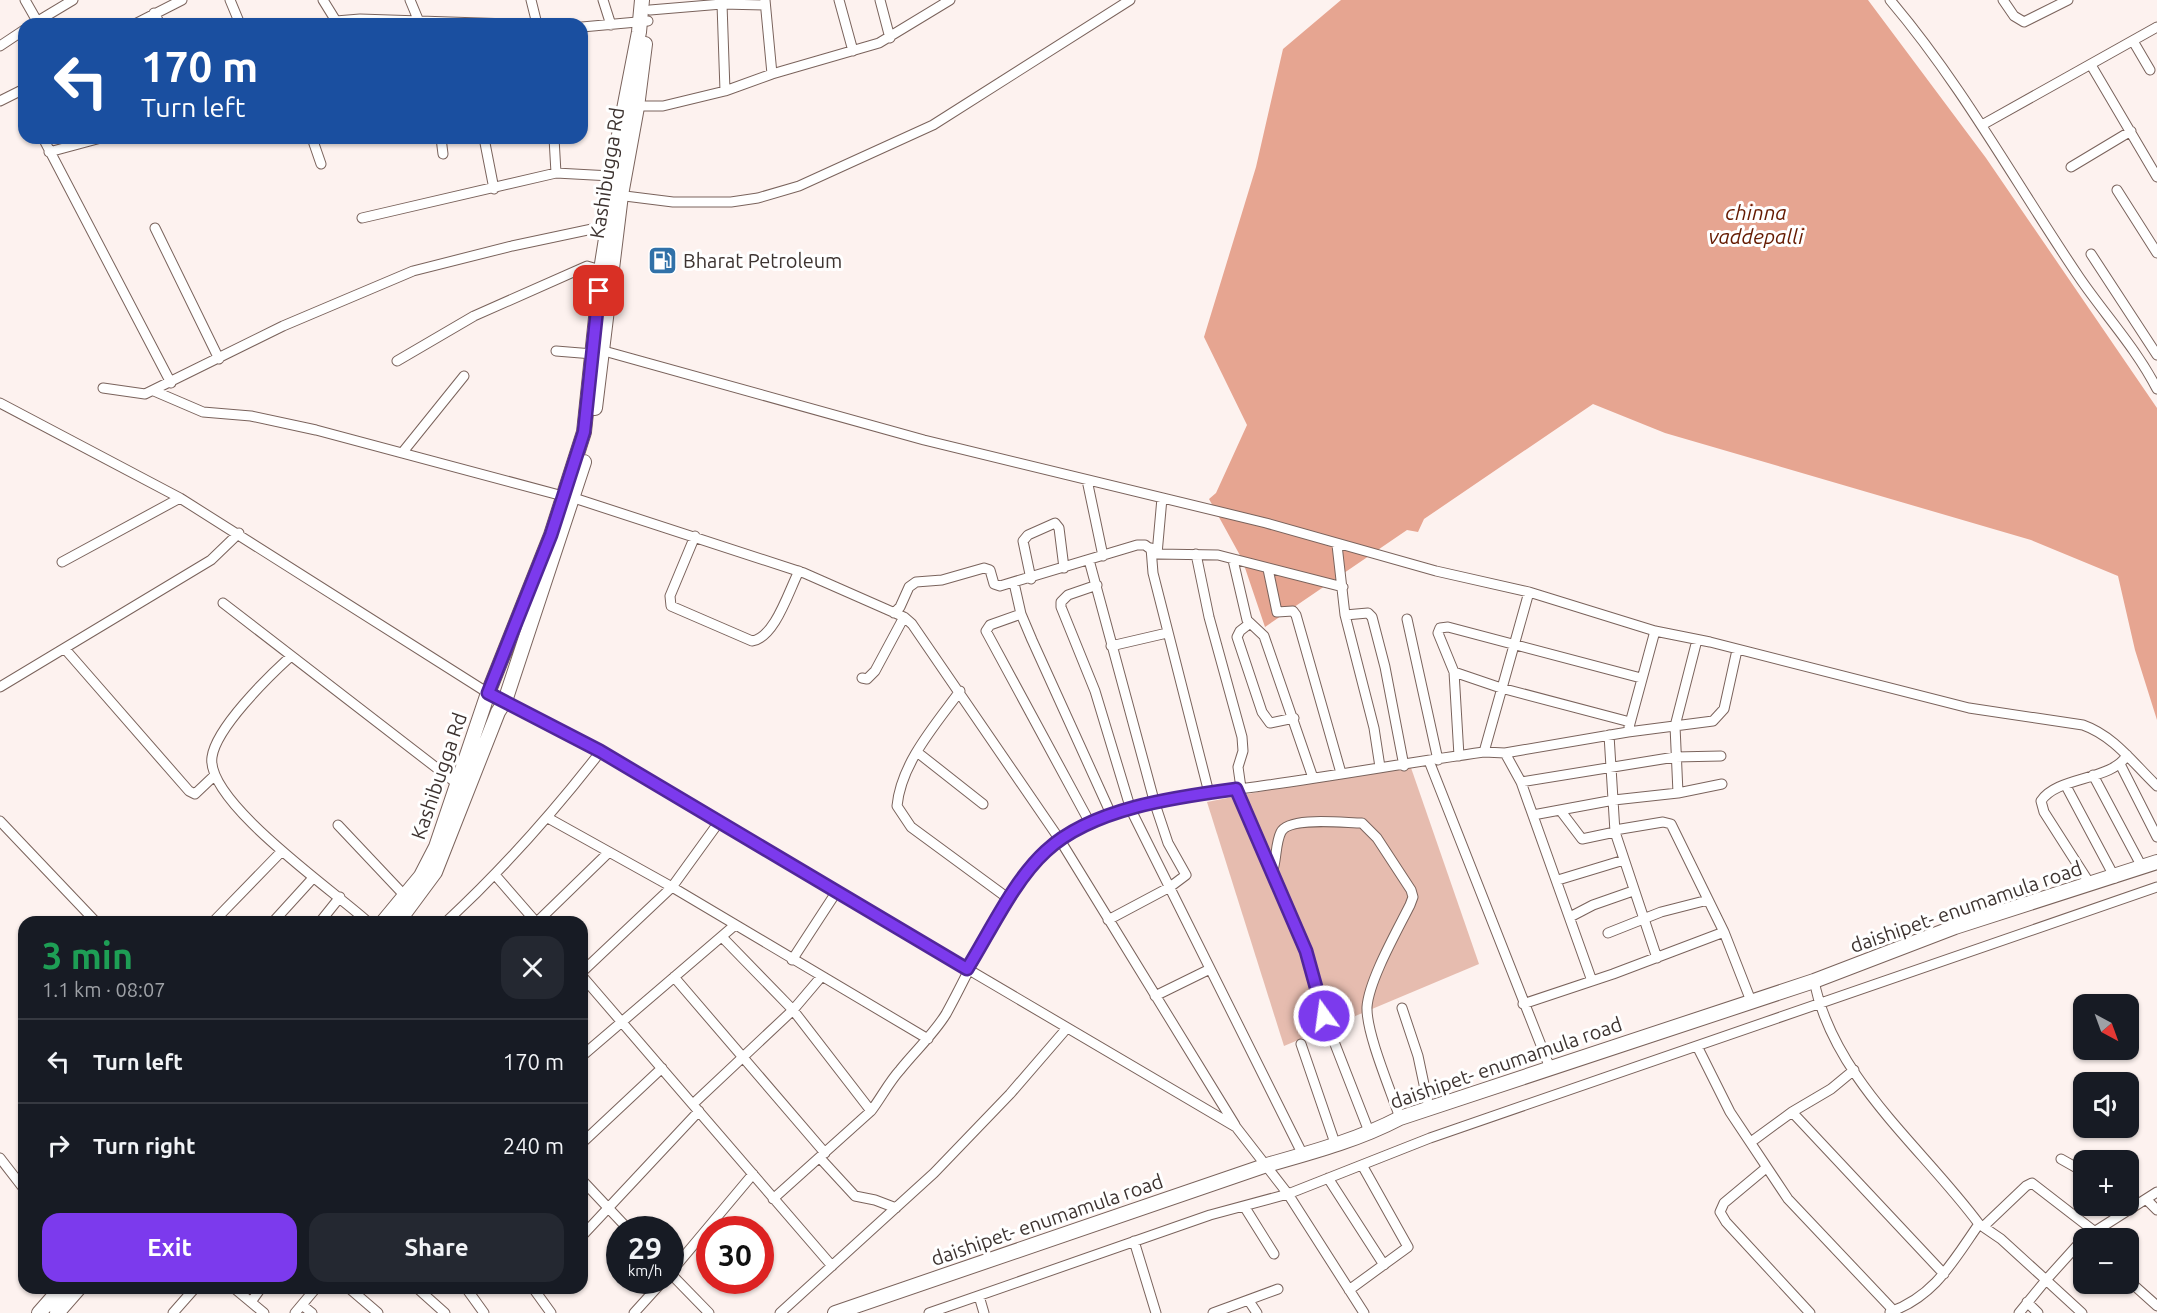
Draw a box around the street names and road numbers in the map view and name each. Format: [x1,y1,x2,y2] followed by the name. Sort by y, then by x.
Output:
[585,106,628,240] street label: Kashibugga Rd
[406,709,471,842] street label: Kashibugga Rd
[1847,856,2085,957] street label: daishipet- enumamula road
[1387,1012,1625,1113] street label: daishipet- enumamula road
[928,1169,1166,1270] street label: daishipet- enumamula road

